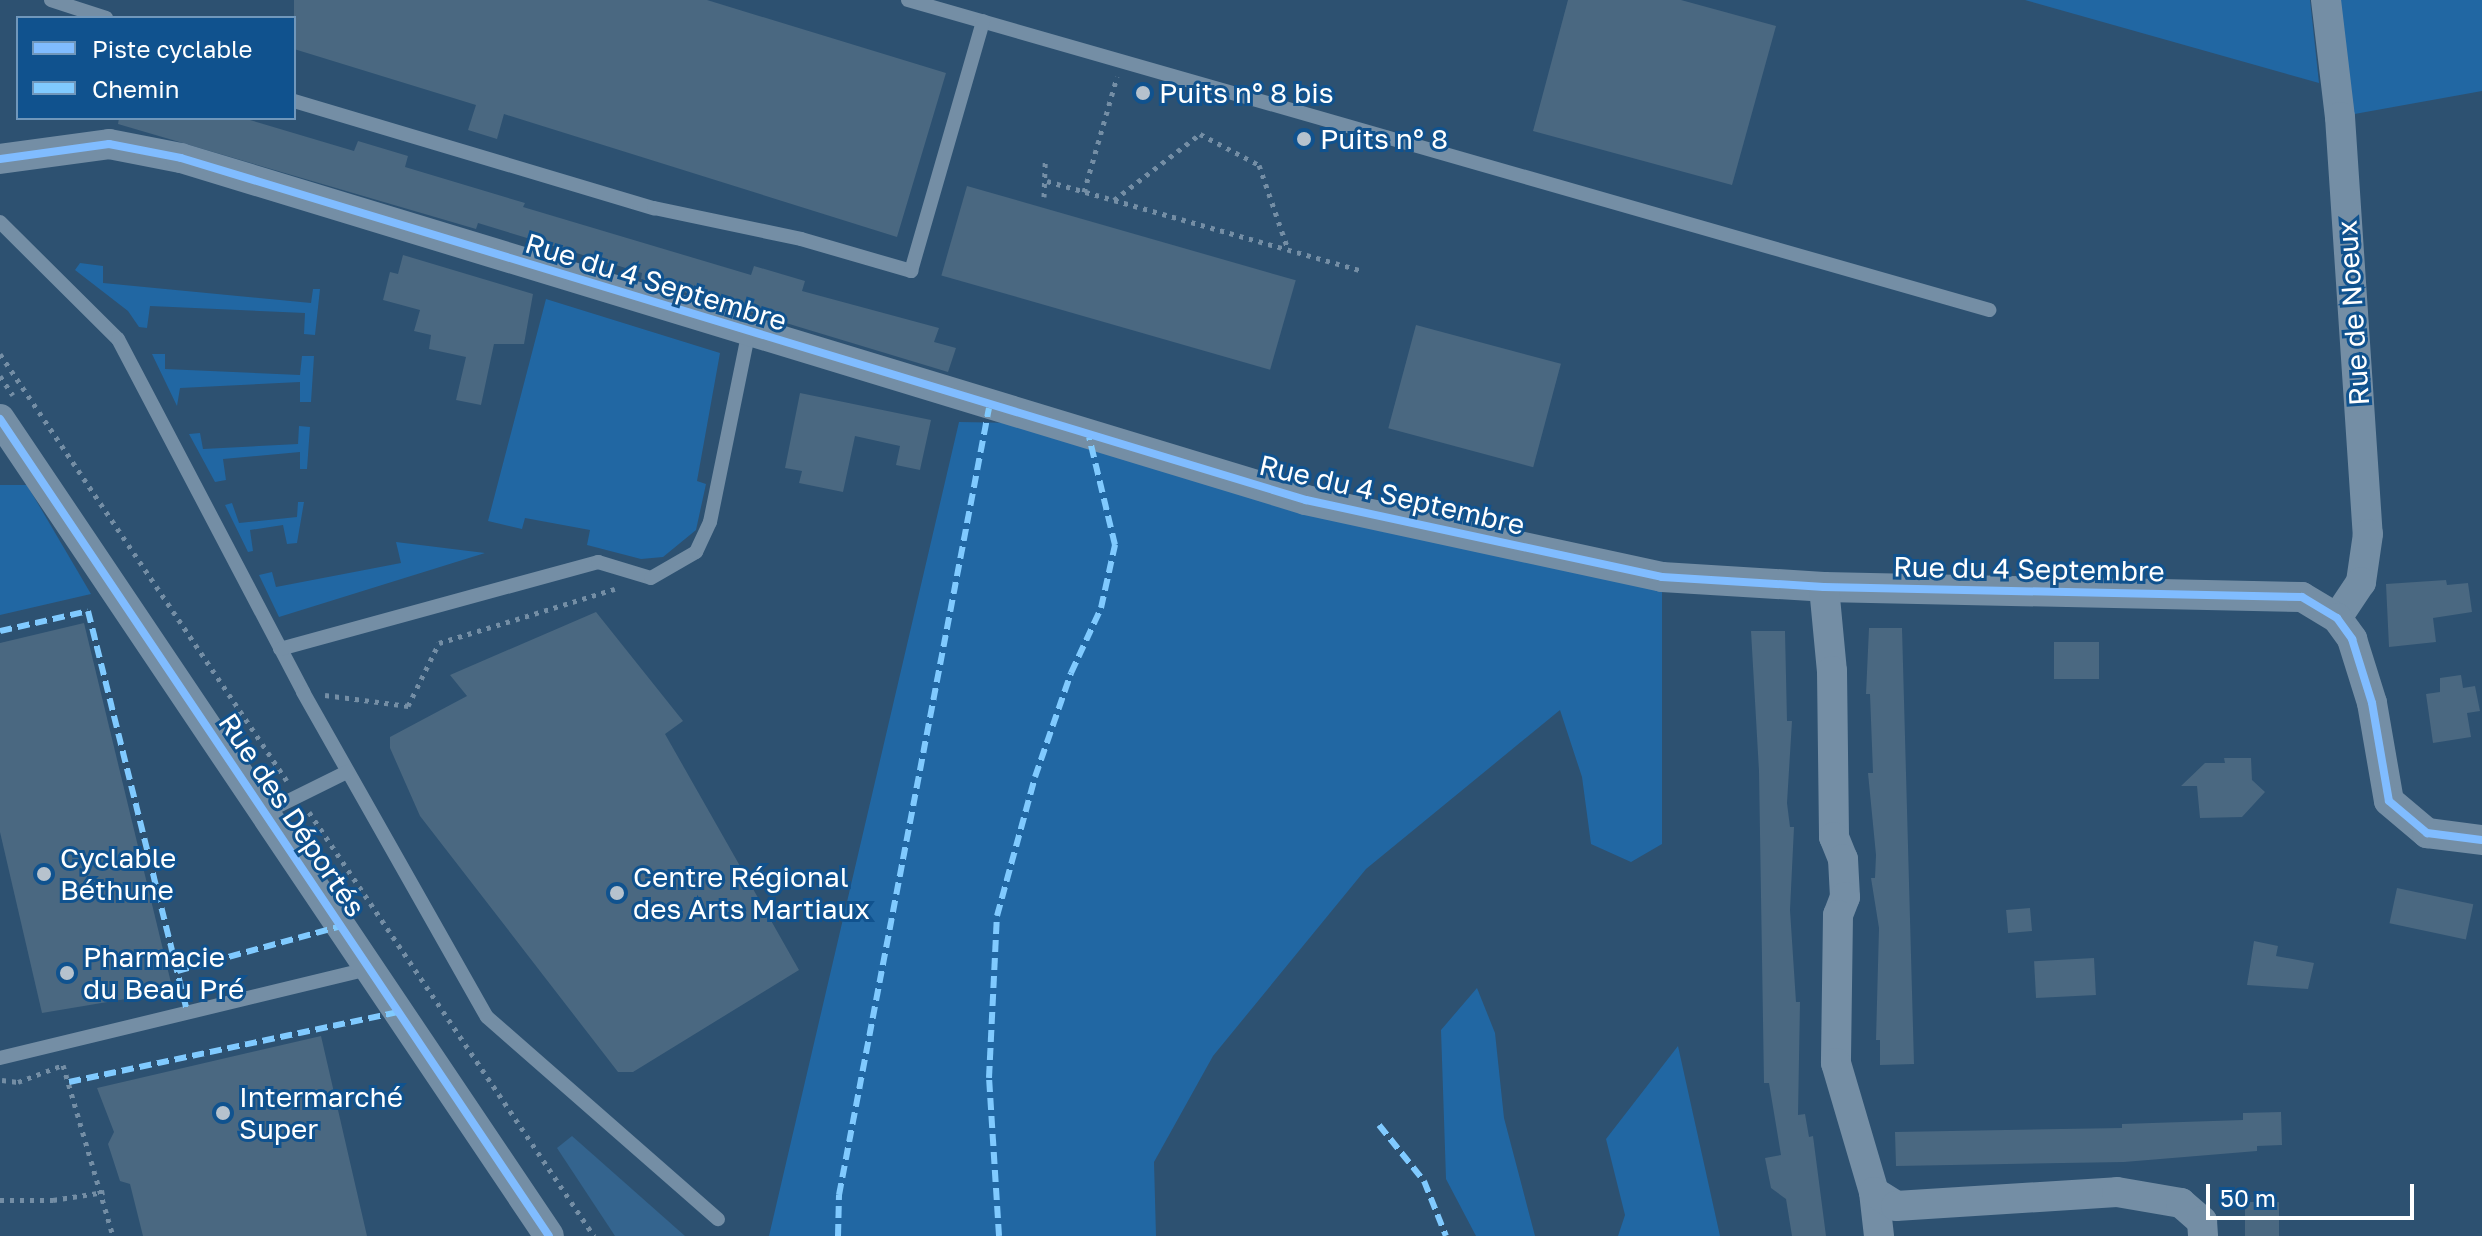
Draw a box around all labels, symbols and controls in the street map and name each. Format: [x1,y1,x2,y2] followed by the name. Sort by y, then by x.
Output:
[16,16,296,120] legend
[92,34,252,63] text: Piste cyclable
[92,74,179,103] text: Chemin
[1159,76,1334,110] place label: Puits n° 8 bis
[1134,84,1152,102] marker: Puits n° 8 bis
[1320,122,1448,156] place label: Puits n° 8
[1295,130,1313,148] marker: Puits n° 8
[2330,219,2376,407] street label: Rue de Noeux
[521,226,791,338] street label: Rue du 4 Septembre
[1256,448,1528,542] street label: Rue du 4 Septembre
[1893,550,2165,588] street label: Rue du 4 Septembre
[212,707,372,923] street label: Rue des Déportés
[60,841,176,907] place label: Cyclable Béthune
[633,860,870,926] place label: Centre Régional des Arts Martiaux
[35,865,53,883] marker: Cyclable Béthune
[608,884,626,902] marker: Centre Régional des Arts Martiaux
[83,940,244,1006] place label: Pharmacie du Beau Pré
[58,964,76,982] marker: Pharmacie du Beau Pré
[239,1080,403,1146] place label: Intermarché Super
[214,1104,232,1122] marker: Intermarché Super
[2210,1168,2418,1218] scale bar
[2220,1183,2276,1212] text: 50 m

